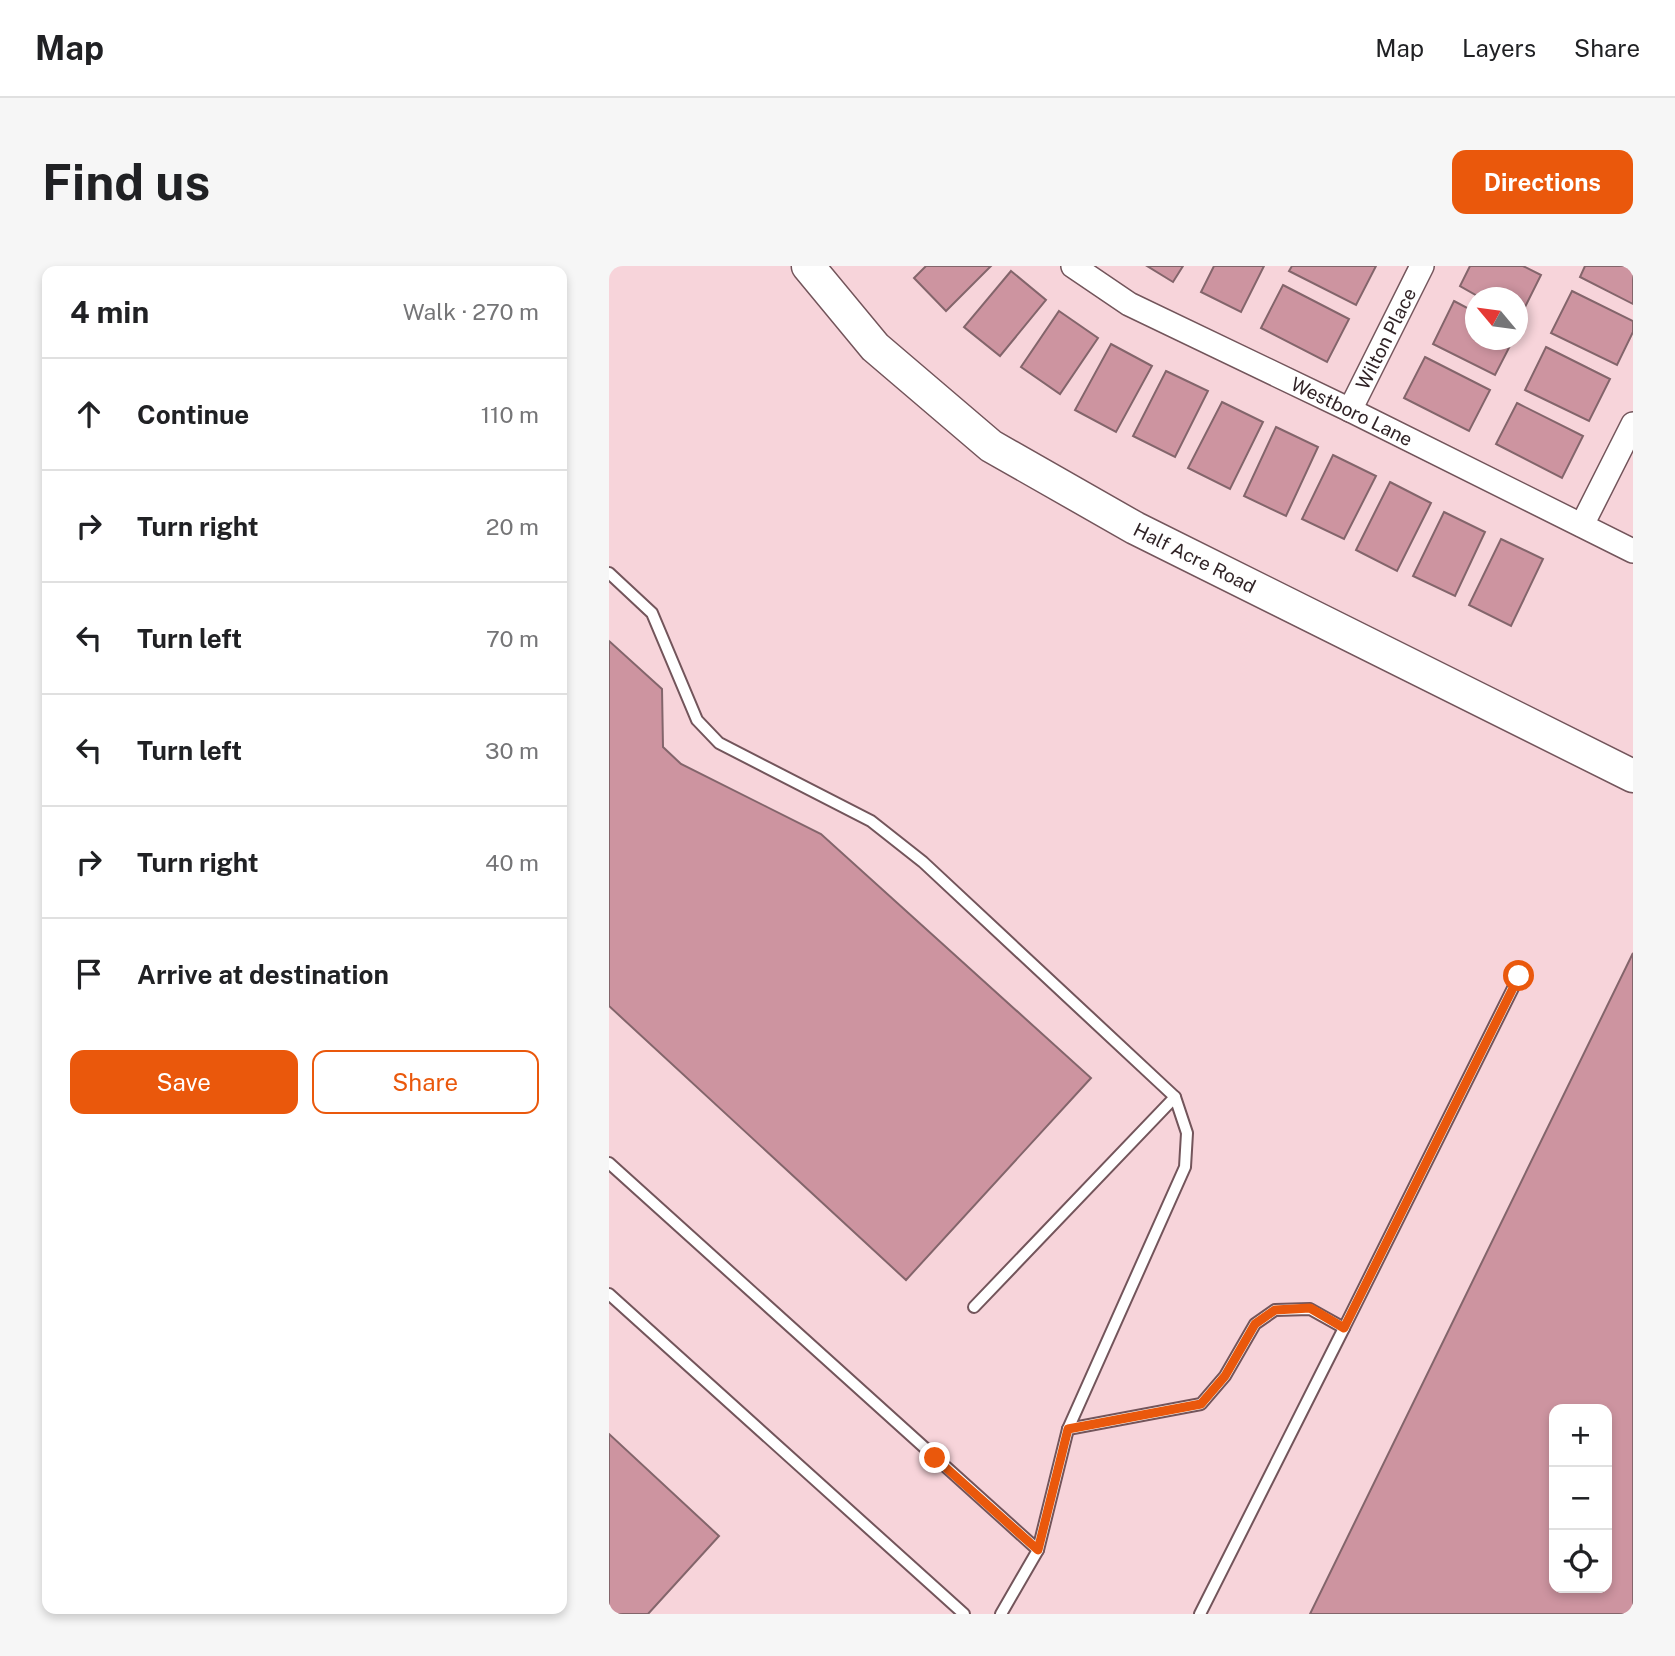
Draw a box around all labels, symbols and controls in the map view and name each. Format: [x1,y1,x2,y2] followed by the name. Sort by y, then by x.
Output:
[35,29,104,67] text: Map
[1375,34,1424,62] text: Map
[1462,34,1536,62] text: Layers
[1574,34,1640,62] text: Share
[1452,150,1633,214] button: Directions
[42,153,210,211] text: Find us
[1351,284,1420,393] street label: Wilton Place
[1465,287,1528,350] north arrow
[70,294,149,330] text: 4 min
[403,298,539,325] text: Walk · 270 m
[1288,372,1416,450] street label: Westboro Lane
[70,395,108,433] icon: ahead
[137,399,249,430] text: Continue
[481,401,539,428] text: 110 m
[70,507,108,545] icon: right
[137,511,259,542] text: Turn right
[486,513,539,540] text: 20 m
[1130,518,1259,597] street label: Half Acre Road
[70,619,108,657] icon: left
[137,623,242,654] text: Turn left
[486,625,539,652] text: 70 m
[70,731,108,769] icon: left
[137,735,242,766] text: Turn left
[485,737,539,764] text: 30 m
[70,843,108,881] icon: right
[137,847,259,878] text: Turn right
[485,849,539,876] text: 40 m
[70,955,108,993] icon: arrive
[137,959,389,990] text: Arrive at destination
[1503,960,1534,991] route start
[70,1050,298,1114] button: Save
[312,1050,539,1114] button: Share
[1549,1404,1612,1593] map controls
[1549,1404,1612,1467] button: +
[919,1442,950,1473] route end
[1549,1467,1612,1530] button: −
[1549,1530,1612,1593] button: locate

